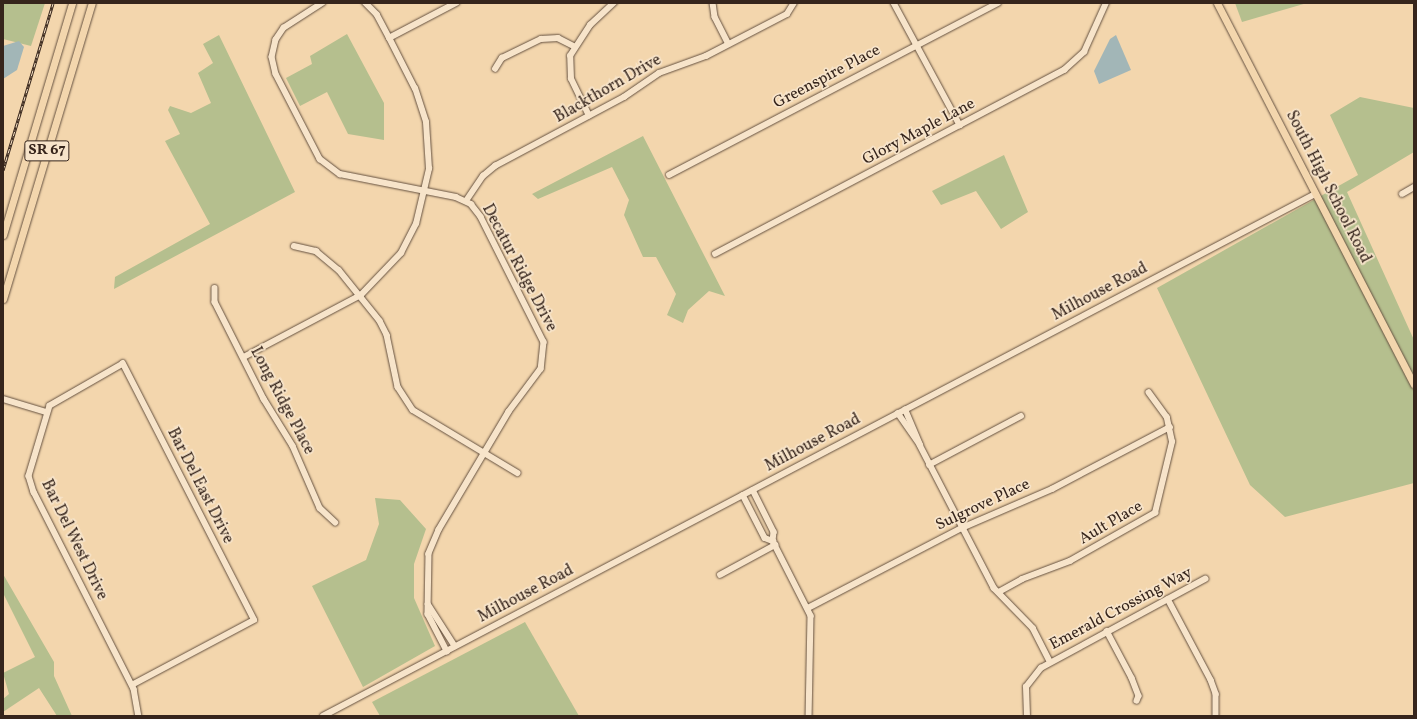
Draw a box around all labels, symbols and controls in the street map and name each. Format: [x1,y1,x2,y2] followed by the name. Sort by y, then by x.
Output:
[770,41,884,113] street label: Greenspire Place
[551,51,665,127] street label: Blackthorn Drive
[859,94,979,170] street label: Glory Maple Lane
[1281,108,1375,266] street label: South High School Road
[24,138,70,164] road number: SR 67
[477,201,561,335] street label: Decatur Ridge Drive
[1049,259,1151,325] street label: Milhouse Road
[246,344,318,458] street label: Long Ridge Place
[762,410,864,476] street label: Milhouse Road
[163,425,237,547] street label: Bar Del East Drive
[933,475,1033,535] street label: Sulgrove Place
[36,476,112,604] street label: Bar Del West Drive
[1076,497,1146,549] street label: Ault Place
[475,561,577,627] street label: Milhouse Road
[1046,563,1196,655] street label: Emerald Crossing Way

